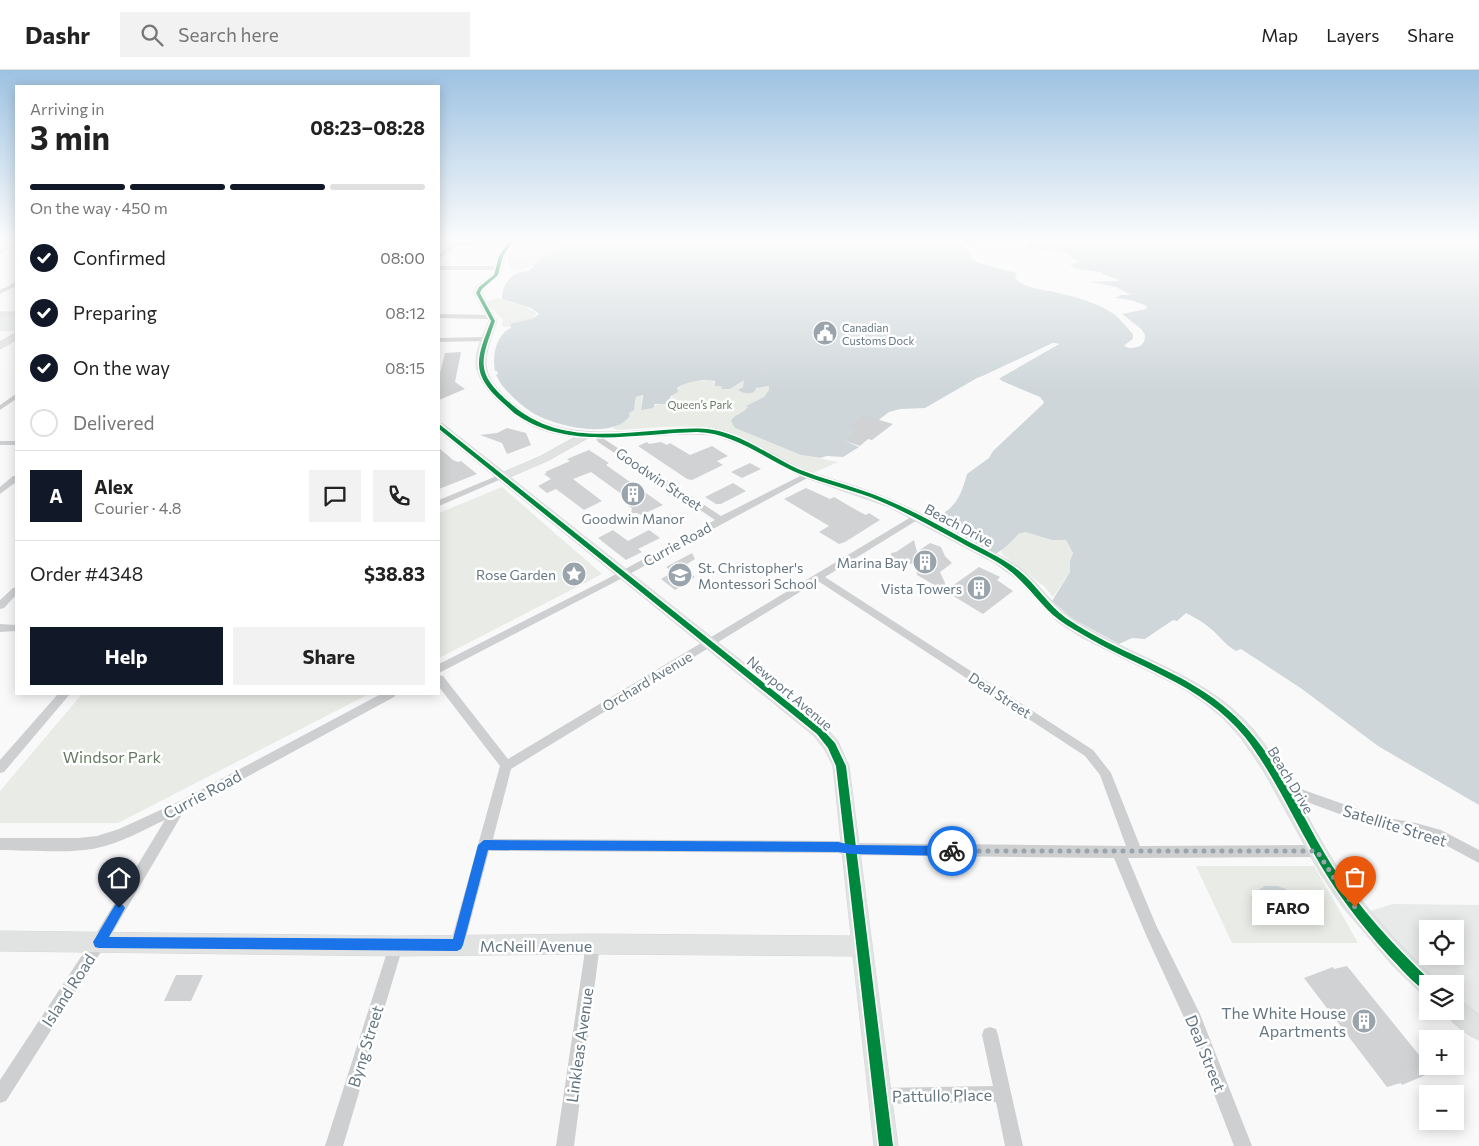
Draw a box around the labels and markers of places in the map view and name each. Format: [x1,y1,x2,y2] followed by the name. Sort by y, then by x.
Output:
[812,320,838,346] public building icon: Canadian Customs Dock
[842,321,914,347] place label: Canadian Customs Dock
[620,481,646,507] building icon: Goodwin Manor
[581,510,685,527] place label: Goodwin Manor
[912,549,938,575] building icon: Marina Bay
[837,554,908,571] place label: Marina Bay
[698,559,817,592] place label: St. Christopher's Montessori School
[561,561,587,587] place icon: Rose Garden
[667,562,693,588] school or university icon: St. Christopher's Montessori School
[476,566,556,583] place label: Rose Garden
[966,575,992,601] building icon: Vista Towers
[881,580,962,597] place label: Vista Towers
[1334,856,1376,907] pin
[98,857,140,908] pin
[1252,890,1325,924] callout: FARO
[1221,1003,1346,1040] place label: The White House Apartments
[1351,1008,1377,1034] building icon: The White House Apartments

